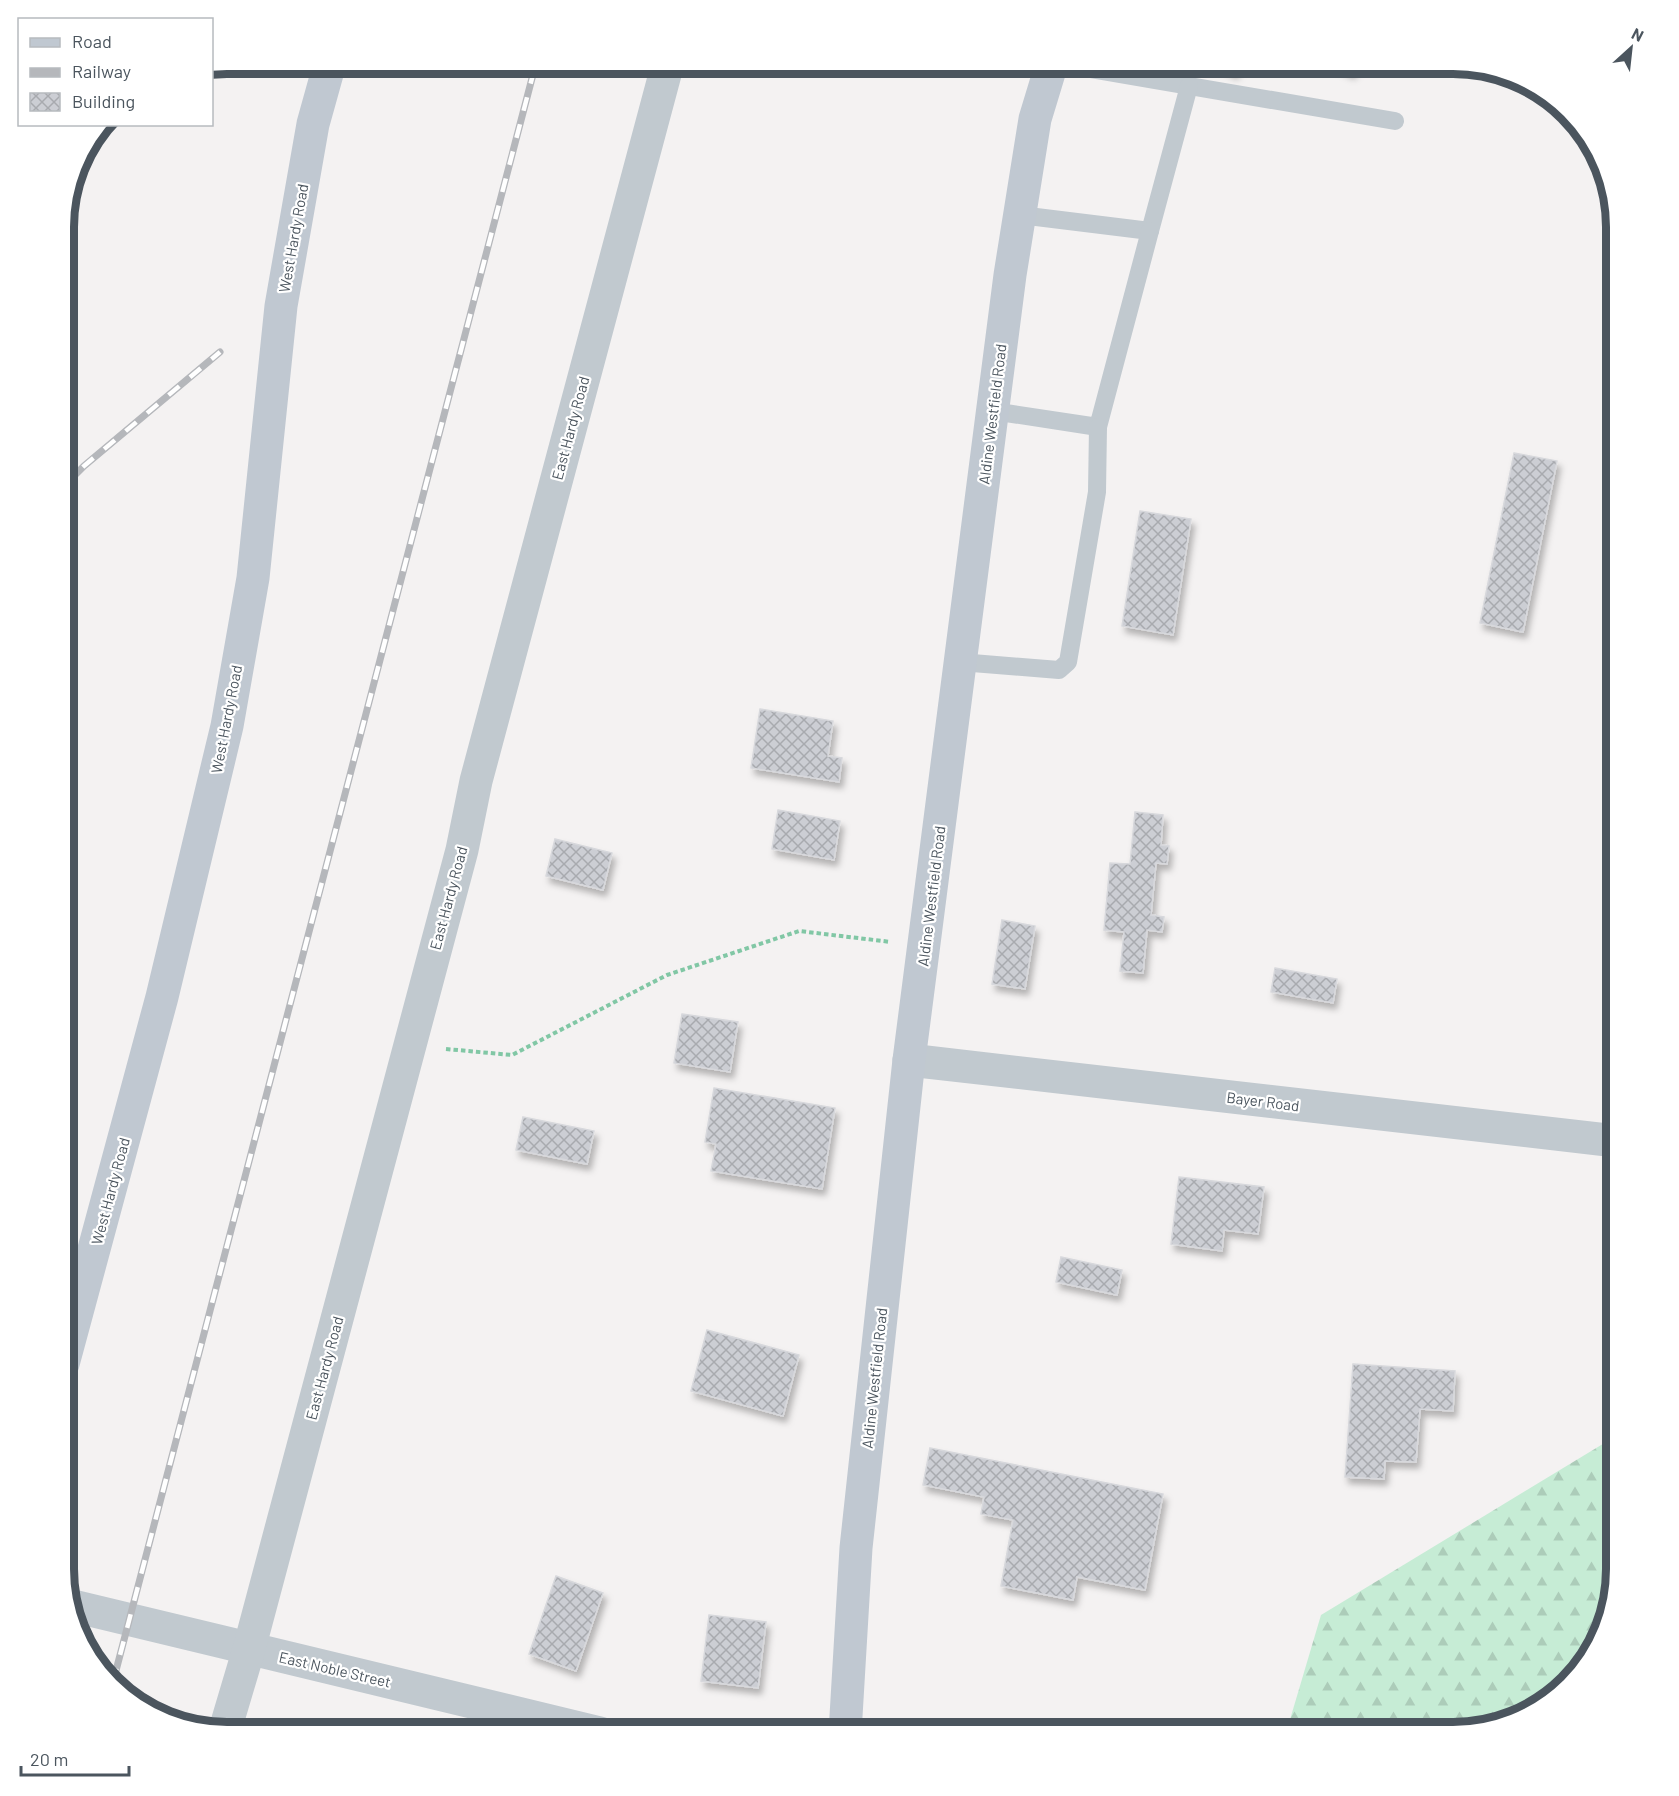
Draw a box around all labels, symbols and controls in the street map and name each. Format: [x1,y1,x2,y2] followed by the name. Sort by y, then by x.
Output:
[18,18,213,126] legend
[1601,18,1661,78] north arrow
[1629,23,1647,45] text: N
[72,30,112,52] text: Road
[72,60,131,82] text: Railway
[72,90,135,112] text: Building
[275,182,311,294] street label: West Hardy Road
[974,343,1010,485] street label: Aldine Westfield Road
[548,374,592,482] street label: East Hardy Road
[207,663,245,775] street label: West Hardy Road
[913,825,949,967] street label: Aldine Westfield Road
[426,844,470,952] street label: East Hardy Road
[1226,1088,1300,1114] street label: Bayer Road
[87,1135,133,1247] street label: West Hardy Road
[858,1307,890,1449] street label: Aldine Westfield Road
[302,1314,346,1422] street label: East Hardy Road
[277,1647,393,1691] street label: East Noble Street
[21,1739,129,1777] scale bar
[30,1748,68,1770] text: 20 m

